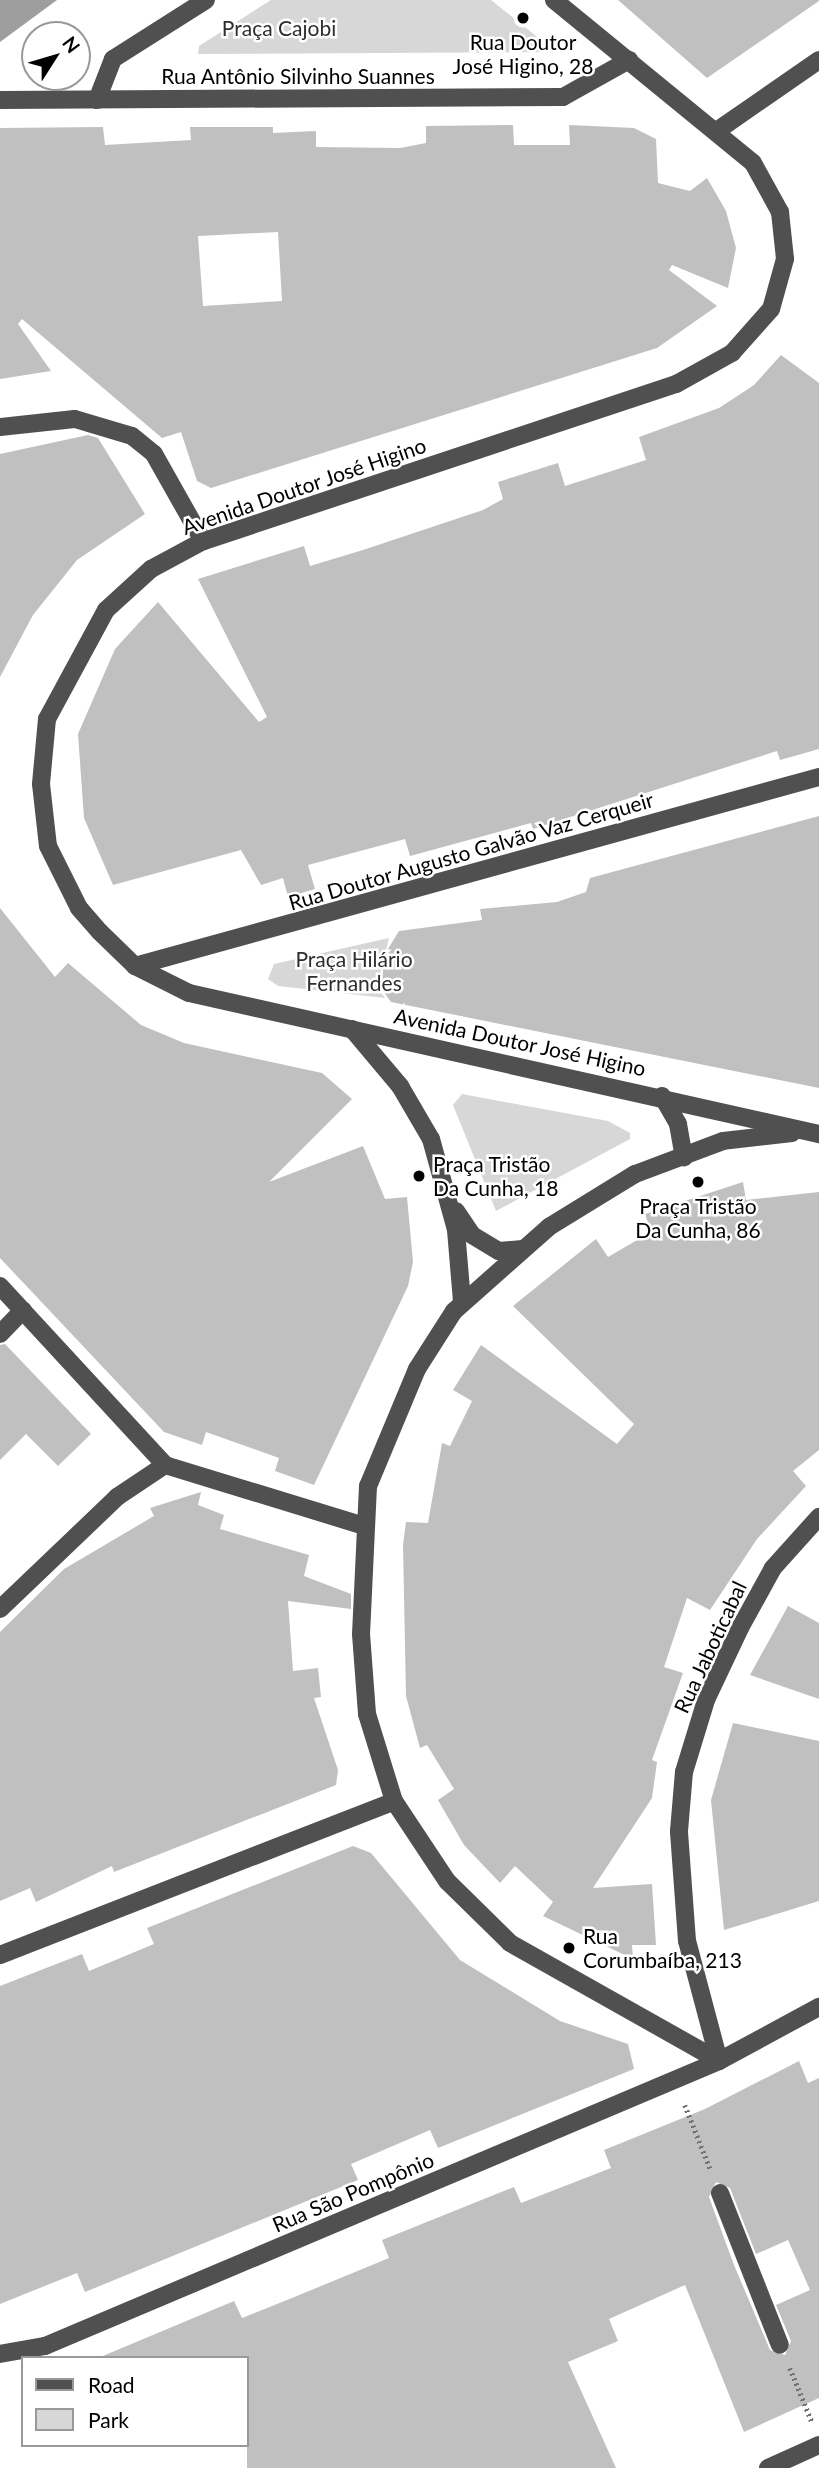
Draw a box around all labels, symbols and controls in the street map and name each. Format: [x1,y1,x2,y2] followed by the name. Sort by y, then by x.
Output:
[515,10,531,26] marker: Rua Doutor José Higino, 28
[222,15,336,41] park label: Praça Cajobi
[21,21,91,91] north arrow
[453,29,593,79] place label: Rua Doutor José Higino, 28
[58,31,85,57] text: N
[161,63,435,89] street label: Rua Antônio Silvinho Suannes
[178,432,430,540] street label: Avenida Doutor José Higino
[285,786,657,916] street label: Rua Doutor Augusto Galvão Vaz Cerqueir
[295,946,413,996] park label: Praça Hilário Fernandes
[391,1003,649,1081] street label: Avenida Doutor José Higino
[433,1151,558,1201] place label: Praça Tristão Da Cunha, 18
[411,1168,427,1184] marker: Praça Tristão Da Cunha, 18
[690,1174,706,1190] marker: Praça Tristão Da Cunha, 86
[635,1193,761,1243] place label: Praça Tristão Da Cunha, 86
[668,1577,752,1717] street label: Rua Jaboticabal
[583,1923,742,1973] place label: Rua Corumbaíba, 213
[561,1940,577,1956] marker: Rua Corumbaíba, 213
[269,2147,437,2237] street label: Rua São Pompônio
[21,2356,248,2447] legend
[88,2372,135,2397] text: Road
[88,2407,129,2432] text: Park

